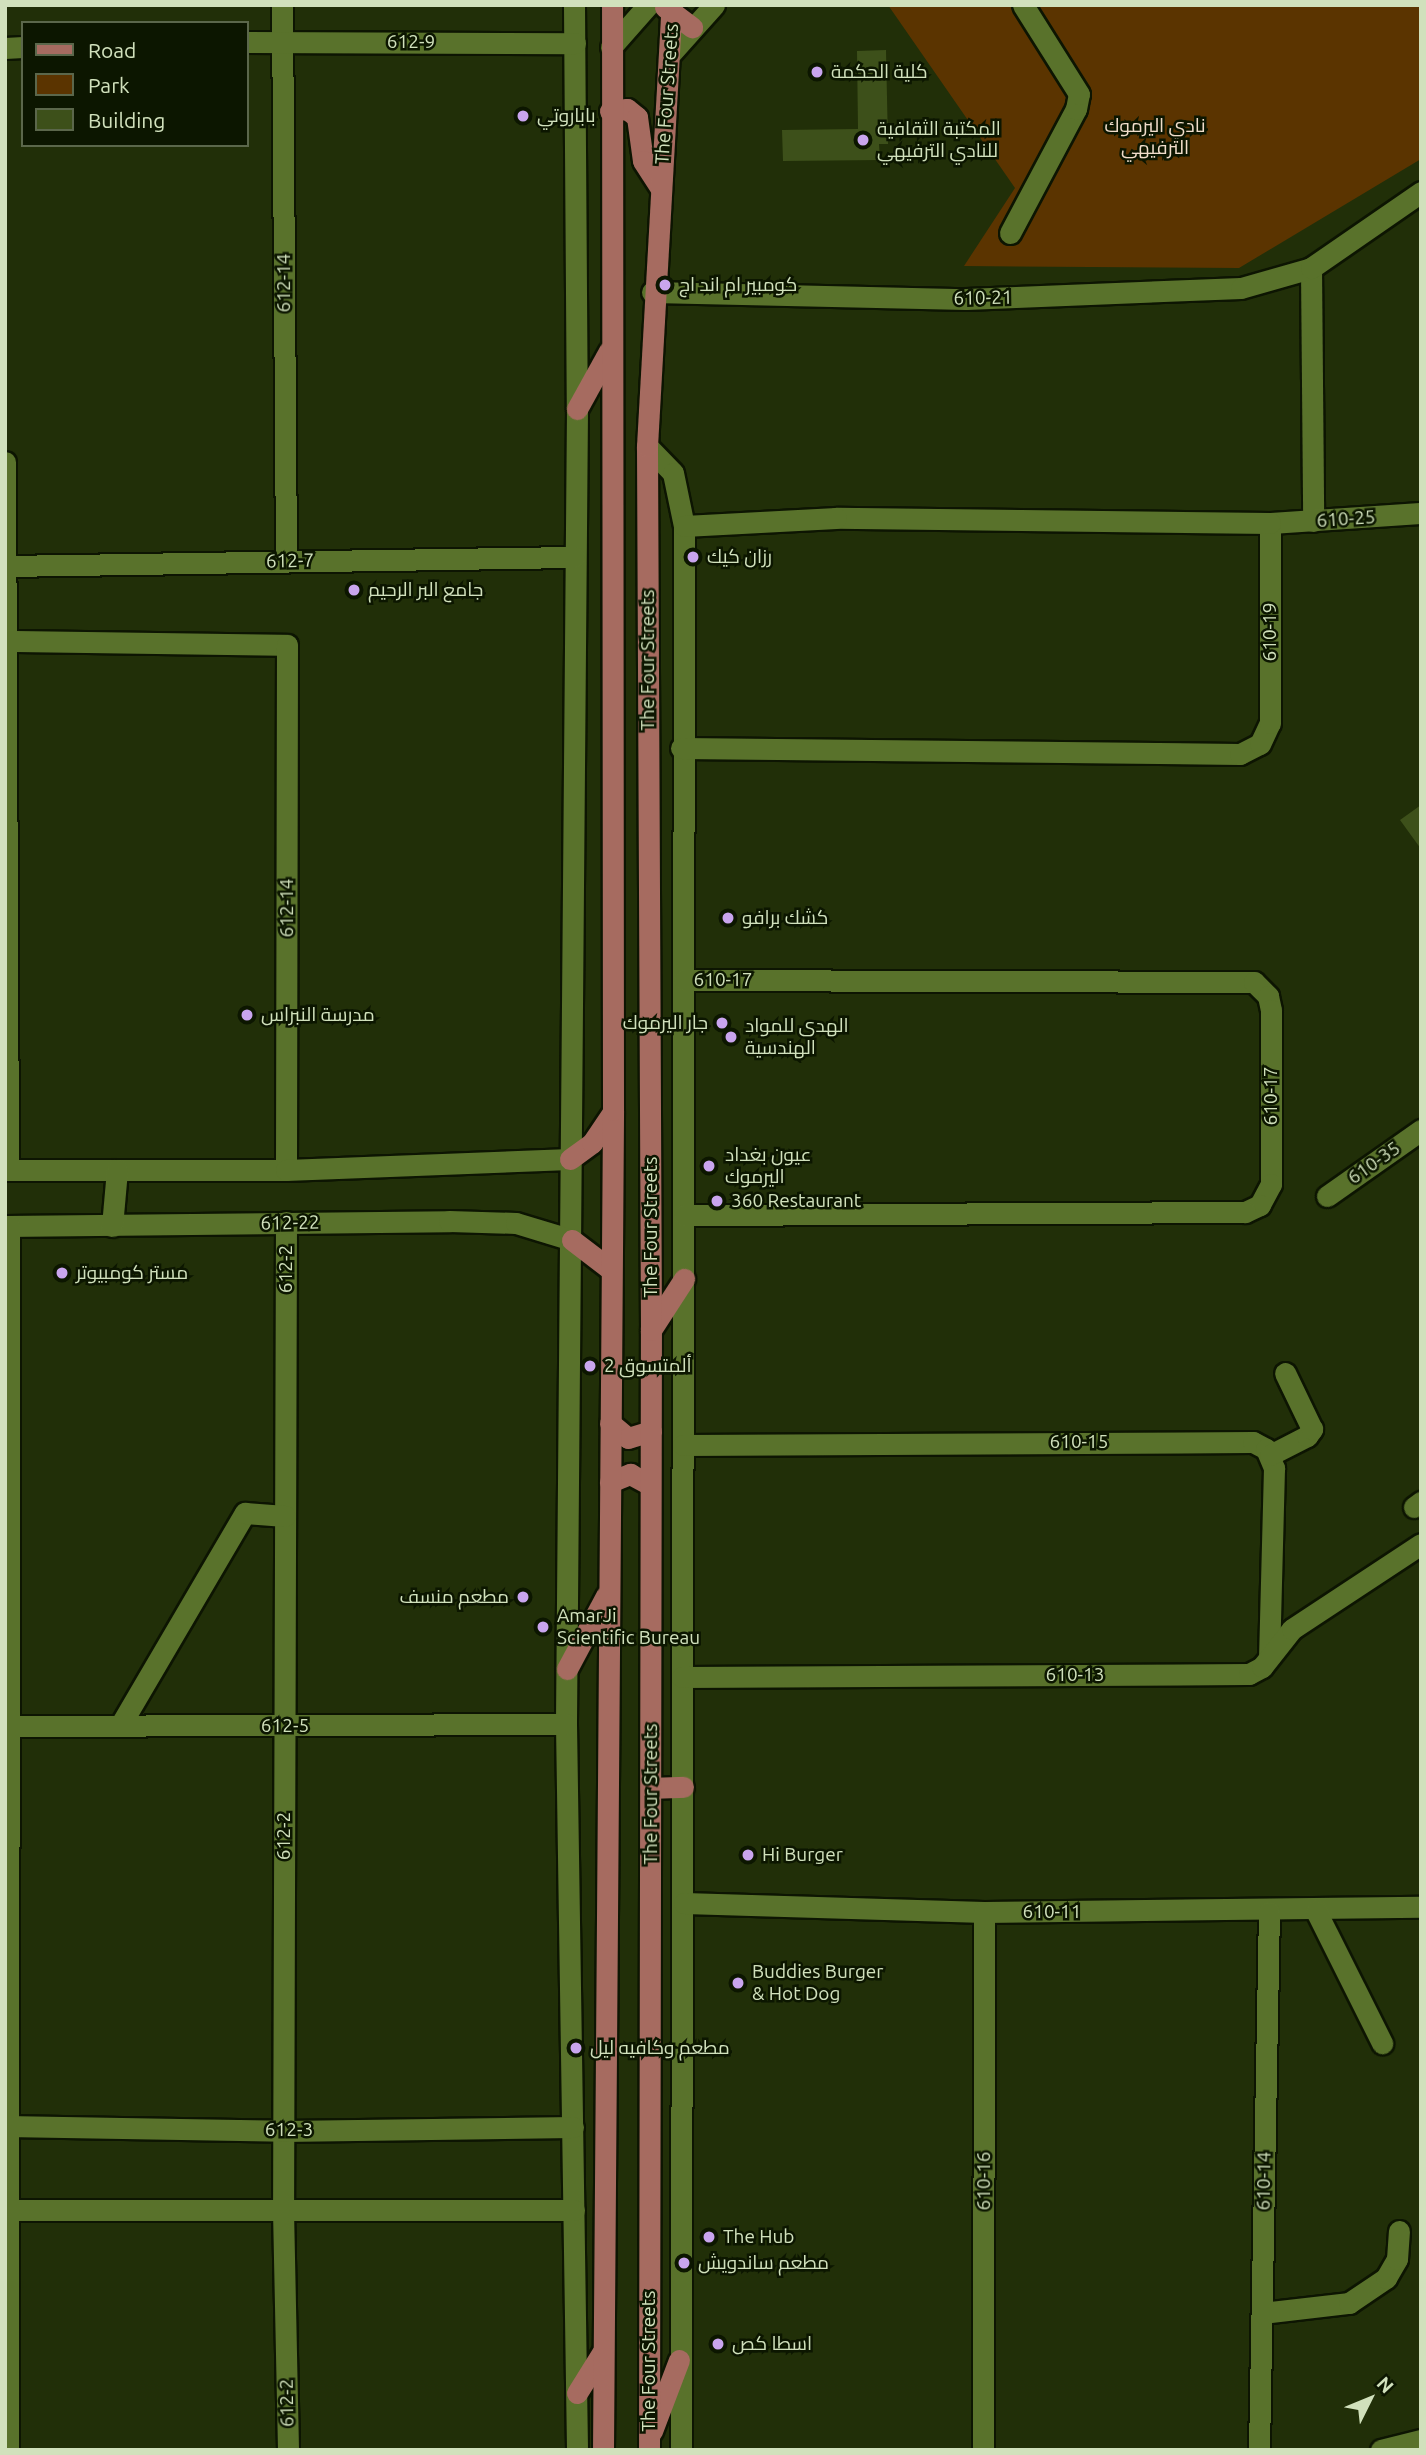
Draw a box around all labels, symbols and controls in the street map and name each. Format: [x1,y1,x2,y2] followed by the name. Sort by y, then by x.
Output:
[21,21,248,147] legend
[651,23,683,165] street label: The Four Streets
[387,31,435,53] street label: 612-9
[88,38,136,62] text: Road
[831,61,928,83] place label: كلية الحكمة
[809,64,825,80] marker: كلية الحكمة
[88,73,130,97] text: Park
[537,105,596,127] place label: باباروتي
[88,108,165,132] text: Building
[515,108,531,124] marker: باباروتي
[1105,115,1205,159] park label: نادي اليرموك الترفيهي
[877,118,1001,162] place label: المكتبة الثقافية للنادي الترفيهي
[855,132,871,148] marker: المكتبة الثقافية للنادي الترفيهي
[273,253,295,313] street label: 612-14
[679,274,797,296] place label: كومبير ام اند اج
[657,277,673,293] marker: كومبير ام اند اج
[953,286,1013,310] street label: 610-21
[1316,506,1376,532] street label: 610-25
[707,546,772,568] place label: رزان كيك
[266,549,314,573] street label: 612-7
[685,549,701,565] marker: رزان كيك
[368,579,483,601] place label: جامع البر الرحيم
[346,582,362,598] marker: جامع البر الرحيم
[637,589,659,731] street label: The Four Streets
[1259,602,1281,662] street label: 610-19
[276,878,298,938] street label: 612-14
[742,907,828,929] place label: كشك برافو
[720,910,736,926] marker: كشك برافو
[693,969,753,991] street label: 610-17
[261,1004,375,1026] place label: مدرسة النبراس
[239,1007,255,1023] marker: مدرسة النبراس
[623,1012,708,1034] place label: جار اليرموك
[714,1015,730,1031] marker: جار اليرموك
[745,1015,849,1059] place label: الهدى للمواد الهندسية
[723,1029,739,1045] marker: الهدى للمواد الهندسية
[1260,1066,1282,1126] street label: 610-17
[1343,1137,1405,1189] street label: 610-35
[725,1144,811,1188] place label: عيون بغداد اليرموك
[640,1156,662,1298] street label: The Four Streets
[699,1156,719,1176] marker: عيون بغداد اليرموك
[731,1190,861,1212] place label: 360 Restaurant
[709,1193,725,1209] marker: 360 Restaurant
[260,1211,320,1235] street label: 612-22
[275,1245,297,1293] street label: 612-2
[76,1262,188,1284] place label: مستر كومبيوتر
[54,1265,70,1281] marker: مستر كومبيوتر
[604,1355,692,1377] place label: ألمتسوق 2
[582,1358,598,1374] marker: ألمتسوق 2
[1049,1431,1109,1453] street label: 610-15
[399,1586,509,1608] place label: مطعم منسف
[515,1589,531,1605] marker: مطعم منسف
[557,1605,700,1649] place label: AmarJi Scientific Bureau
[535,1619,551,1635] marker: AmarJi Scientific Bureau
[1045,1664,1105,1686] street label: 610-13
[261,1715,309,1737] street label: 612-5
[640,1723,662,1865] street label: The Four Streets
[273,1812,295,1860] street label: 612-2
[762,1844,843,1866] place label: Hi Burger
[740,1847,756,1863] marker: Hi Burger
[1022,1901,1082,1923] street label: 610-11
[752,1961,884,2005] place label: Buddies Burger & Hot Dog
[730,1975,746,1991] marker: Buddies Burger & Hot Dog
[590,2037,730,2059] place label: مطعم وكافيه ليل
[568,2040,584,2056] marker: مطعم وكافيه ليل
[265,2119,313,2141] street label: 612-3
[973,2151,995,2211] street label: 610-16
[1252,2151,1276,2211] street label: 610-14
[723,2226,794,2248] place label: The Hub
[701,2229,717,2245] marker: The Hub
[698,2252,829,2274] place label: مطعم ساندويش
[676,2255,692,2271] marker: مطعم ساندويش
[638,2290,660,2432] street label: The Four Streets
[732,2333,812,2355] place label: اسطا كص
[710,2336,726,2352] marker: اسطا كص
[1335,2364,1405,2434] north arrow
[1372,2372,1398,2397] text: N
[275,2379,299,2427] street label: 612-2

